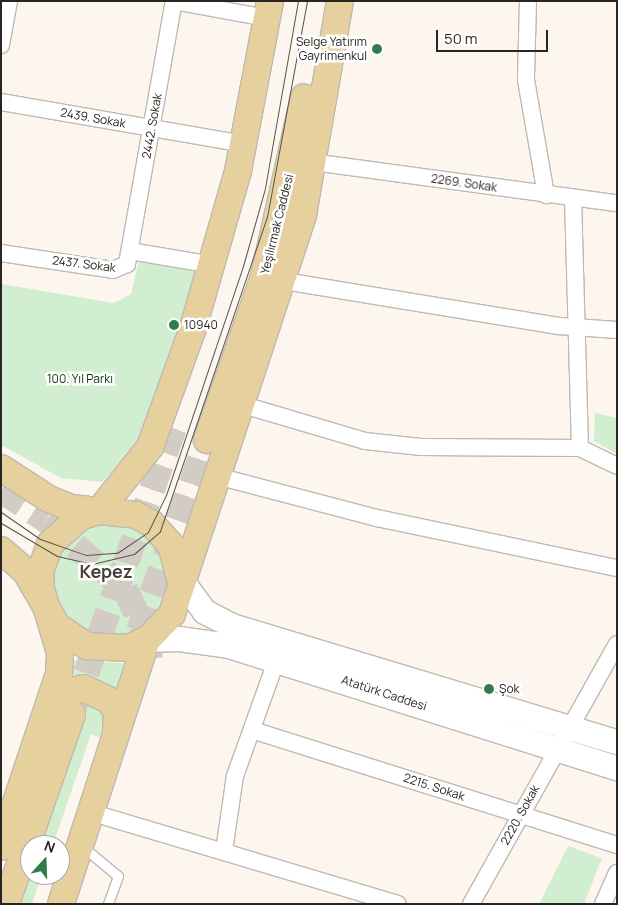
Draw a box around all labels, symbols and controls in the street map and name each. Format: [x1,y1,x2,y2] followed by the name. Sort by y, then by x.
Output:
[438,20,550,52] scale bar
[444,28,478,49] text: 50 m
[296,35,367,63] place label: Selge Yatırım Gayrimenkul
[371,43,383,55] marker: Selge Yatırım Gayrimenkul
[139,92,165,160] street label: 2442. Sokak
[59,105,127,131] street label: 2439. Sokak
[430,171,498,195] street label: 2269. Sokak
[258,173,296,275] street label: Yeşilırmak Caddesi
[51,253,117,275] street label: 2437. Sokak
[184,318,218,332] place label: 10940
[168,319,180,331] marker: 10940
[47,372,113,386] park label: 100. Yıl Parkı
[79,560,133,582] district label: Kepez
[339,672,429,714] street label: Atatürk Caddesi
[499,682,519,696] place label: Şok
[483,683,495,695] marker: Şok
[401,770,467,804] street label: 2215. Sokak
[498,782,542,848] street label: 2220. Sokak
[20,835,70,885] north arrow
[42,836,58,857] text: N

